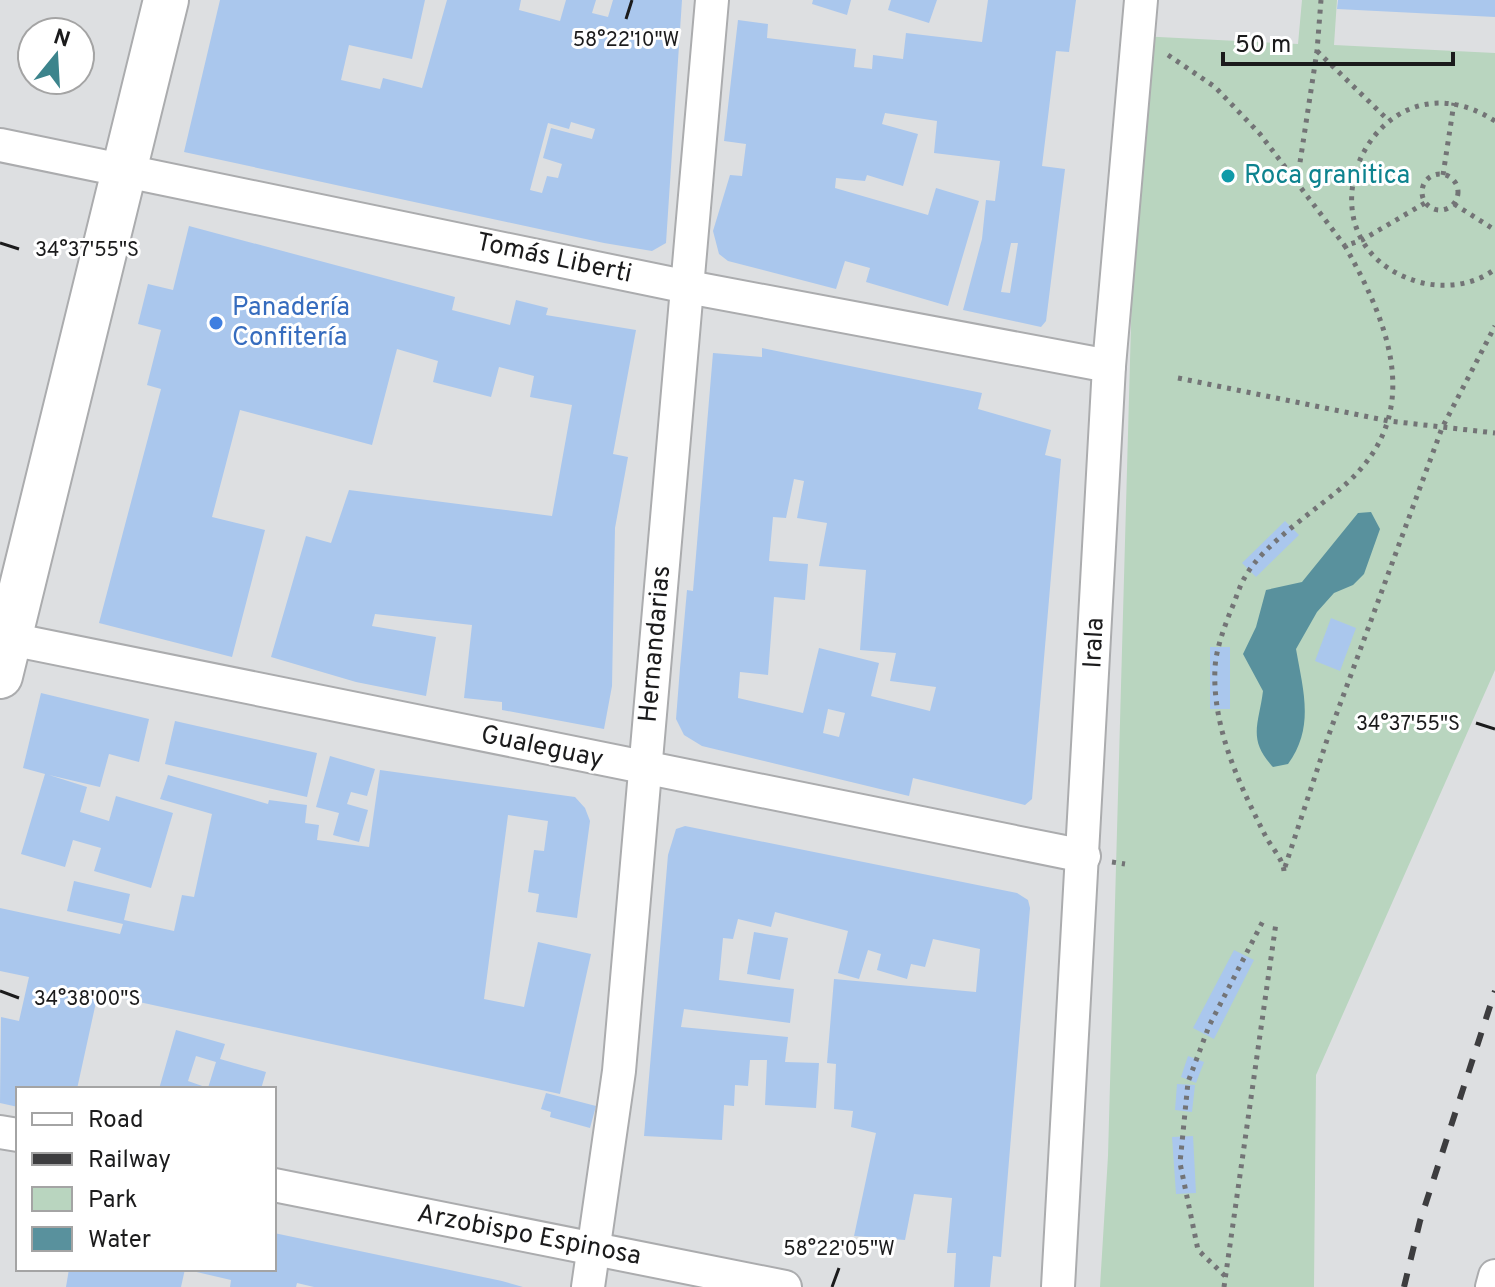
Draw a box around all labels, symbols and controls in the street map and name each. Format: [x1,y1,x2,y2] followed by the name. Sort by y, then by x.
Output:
[16,16,96,96] north arrow
[1223,16,1453,66] scale bar
[50,24,73,55] text: N
[573,28,679,54] text: 58°22'10"W
[1235,31,1291,61] text: 50 m
[1244,160,1410,193] place label: Roca granitica
[1219,167,1237,185] marker: Roca granitica
[473,226,635,292] street label: Tomás Liberti
[35,238,139,264] text: 34°37'55"S
[232,292,350,355] place label: Panadería Confitería
[207,314,225,332] marker: Panadería Confitería
[633,564,679,724] street label: Hernandarias
[1077,617,1113,669] street label: Irala
[1356,712,1460,738] text: 34°37'55"S
[478,719,606,777] street label: Gualeguay
[34,987,140,1013] text: 34°38'00"S
[16,1087,276,1271] legend
[88,1106,144,1136] text: Road
[88,1146,171,1176] text: Railway
[88,1186,138,1216] text: Park
[414,1198,644,1274] street label: Arzobispo Espinosa
[88,1226,151,1256] text: Water
[783,1237,895,1263] text: 58°22'05"W

